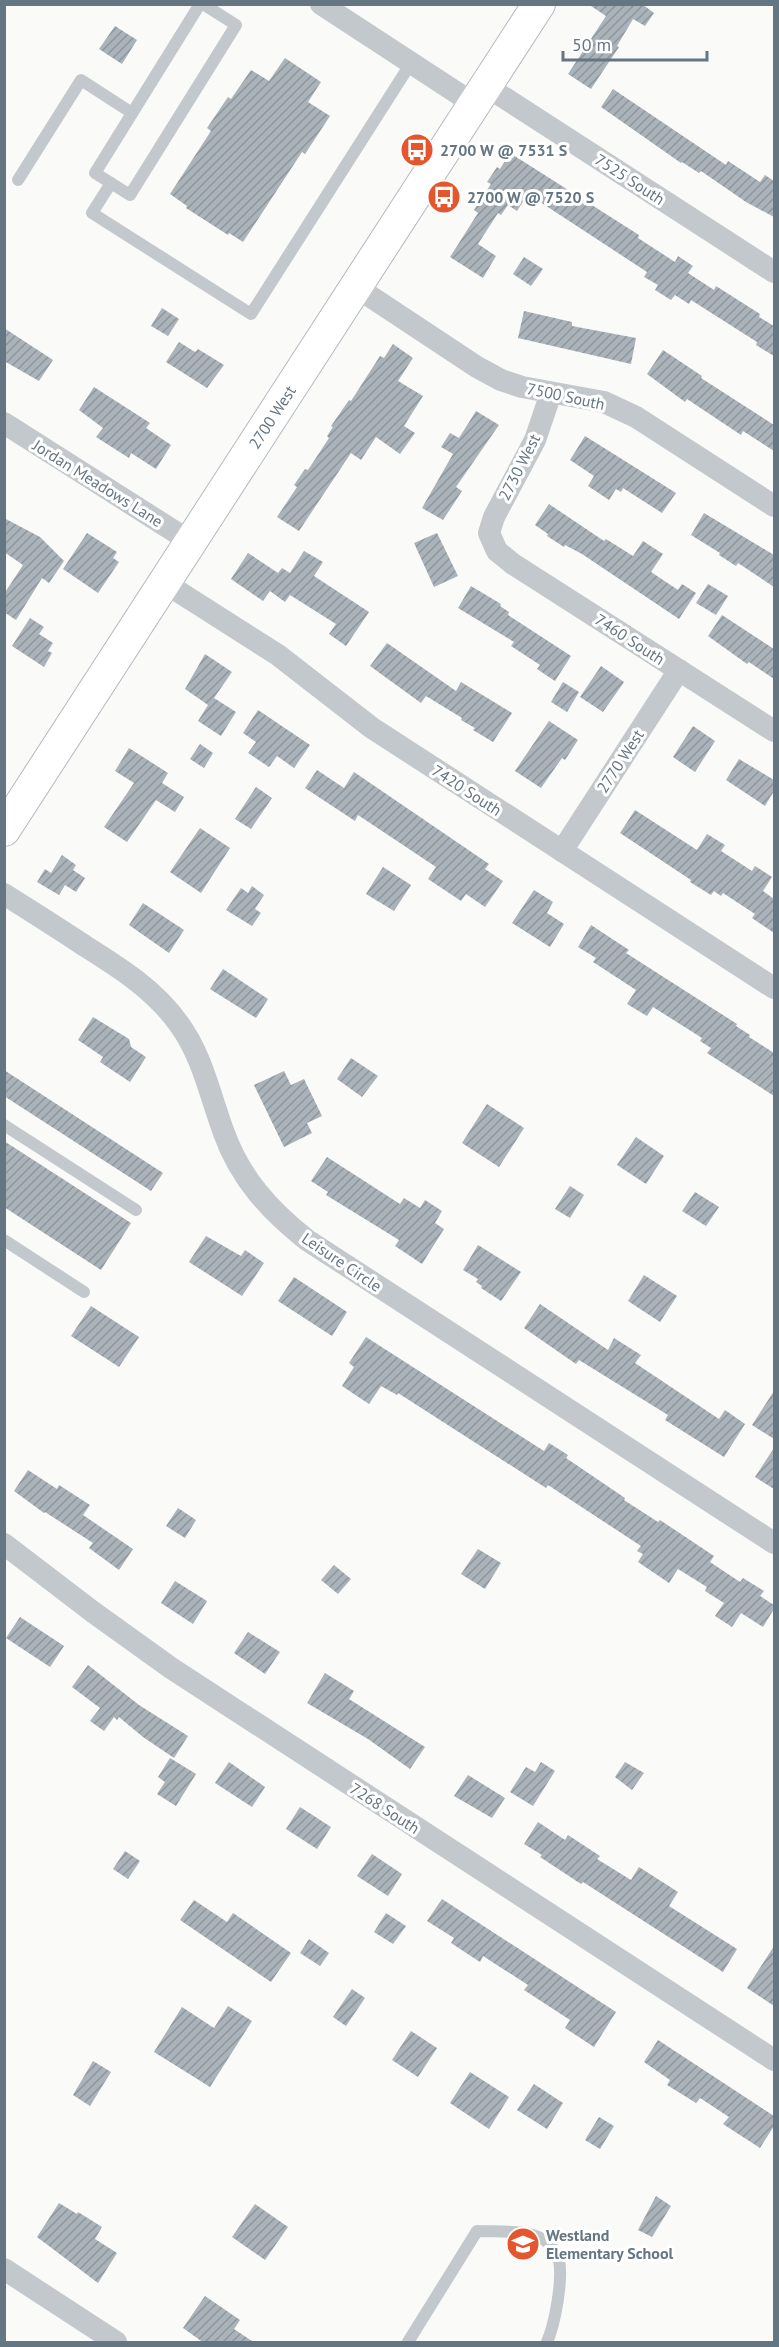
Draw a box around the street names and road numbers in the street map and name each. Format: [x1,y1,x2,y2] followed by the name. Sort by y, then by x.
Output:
[591,149,669,209] street label: 7525 South
[525,378,607,414] street label: 7500 South
[244,381,300,453] street label: 2700 West
[494,430,544,503] street label: 2730 West
[28,434,167,531] street label: Jordan Meadows Lane
[591,609,669,669] street label: 7460 South
[592,725,648,797] street label: 2770 West
[428,760,506,820] street label: 7420 South
[298,1228,386,1296] street label: Leisure Circle
[346,1778,424,1838] street label: 7268 South

